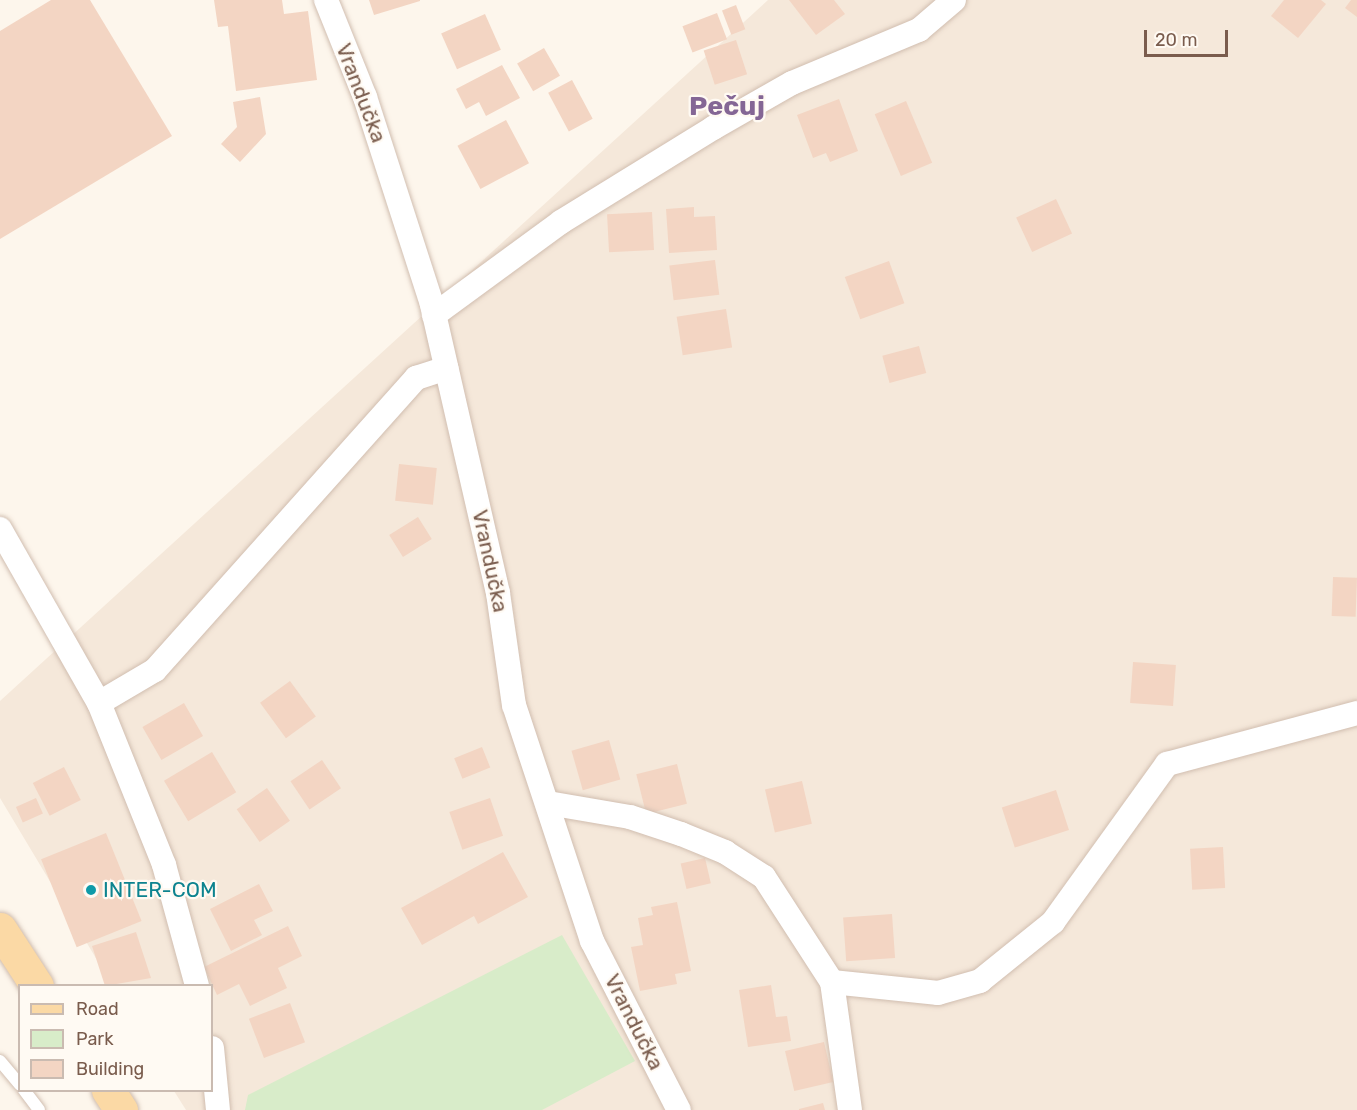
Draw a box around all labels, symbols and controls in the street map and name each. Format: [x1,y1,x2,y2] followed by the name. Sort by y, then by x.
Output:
[1147,18,1231,56] scale bar
[1155,29,1197,51] text: 20 m
[331,40,391,146] street label: Vrandučka
[689,91,765,123] district label: Pečuj
[467,508,513,614] street label: Vrandučka
[103,877,217,903] place label: INTER-COM
[84,883,98,897] marker: INTER-COM
[599,970,669,1074] street label: Vrandučka
[18,984,213,1092] legend
[76,998,119,1020] text: Road
[76,1028,113,1050] text: Park
[76,1058,144,1080] text: Building

